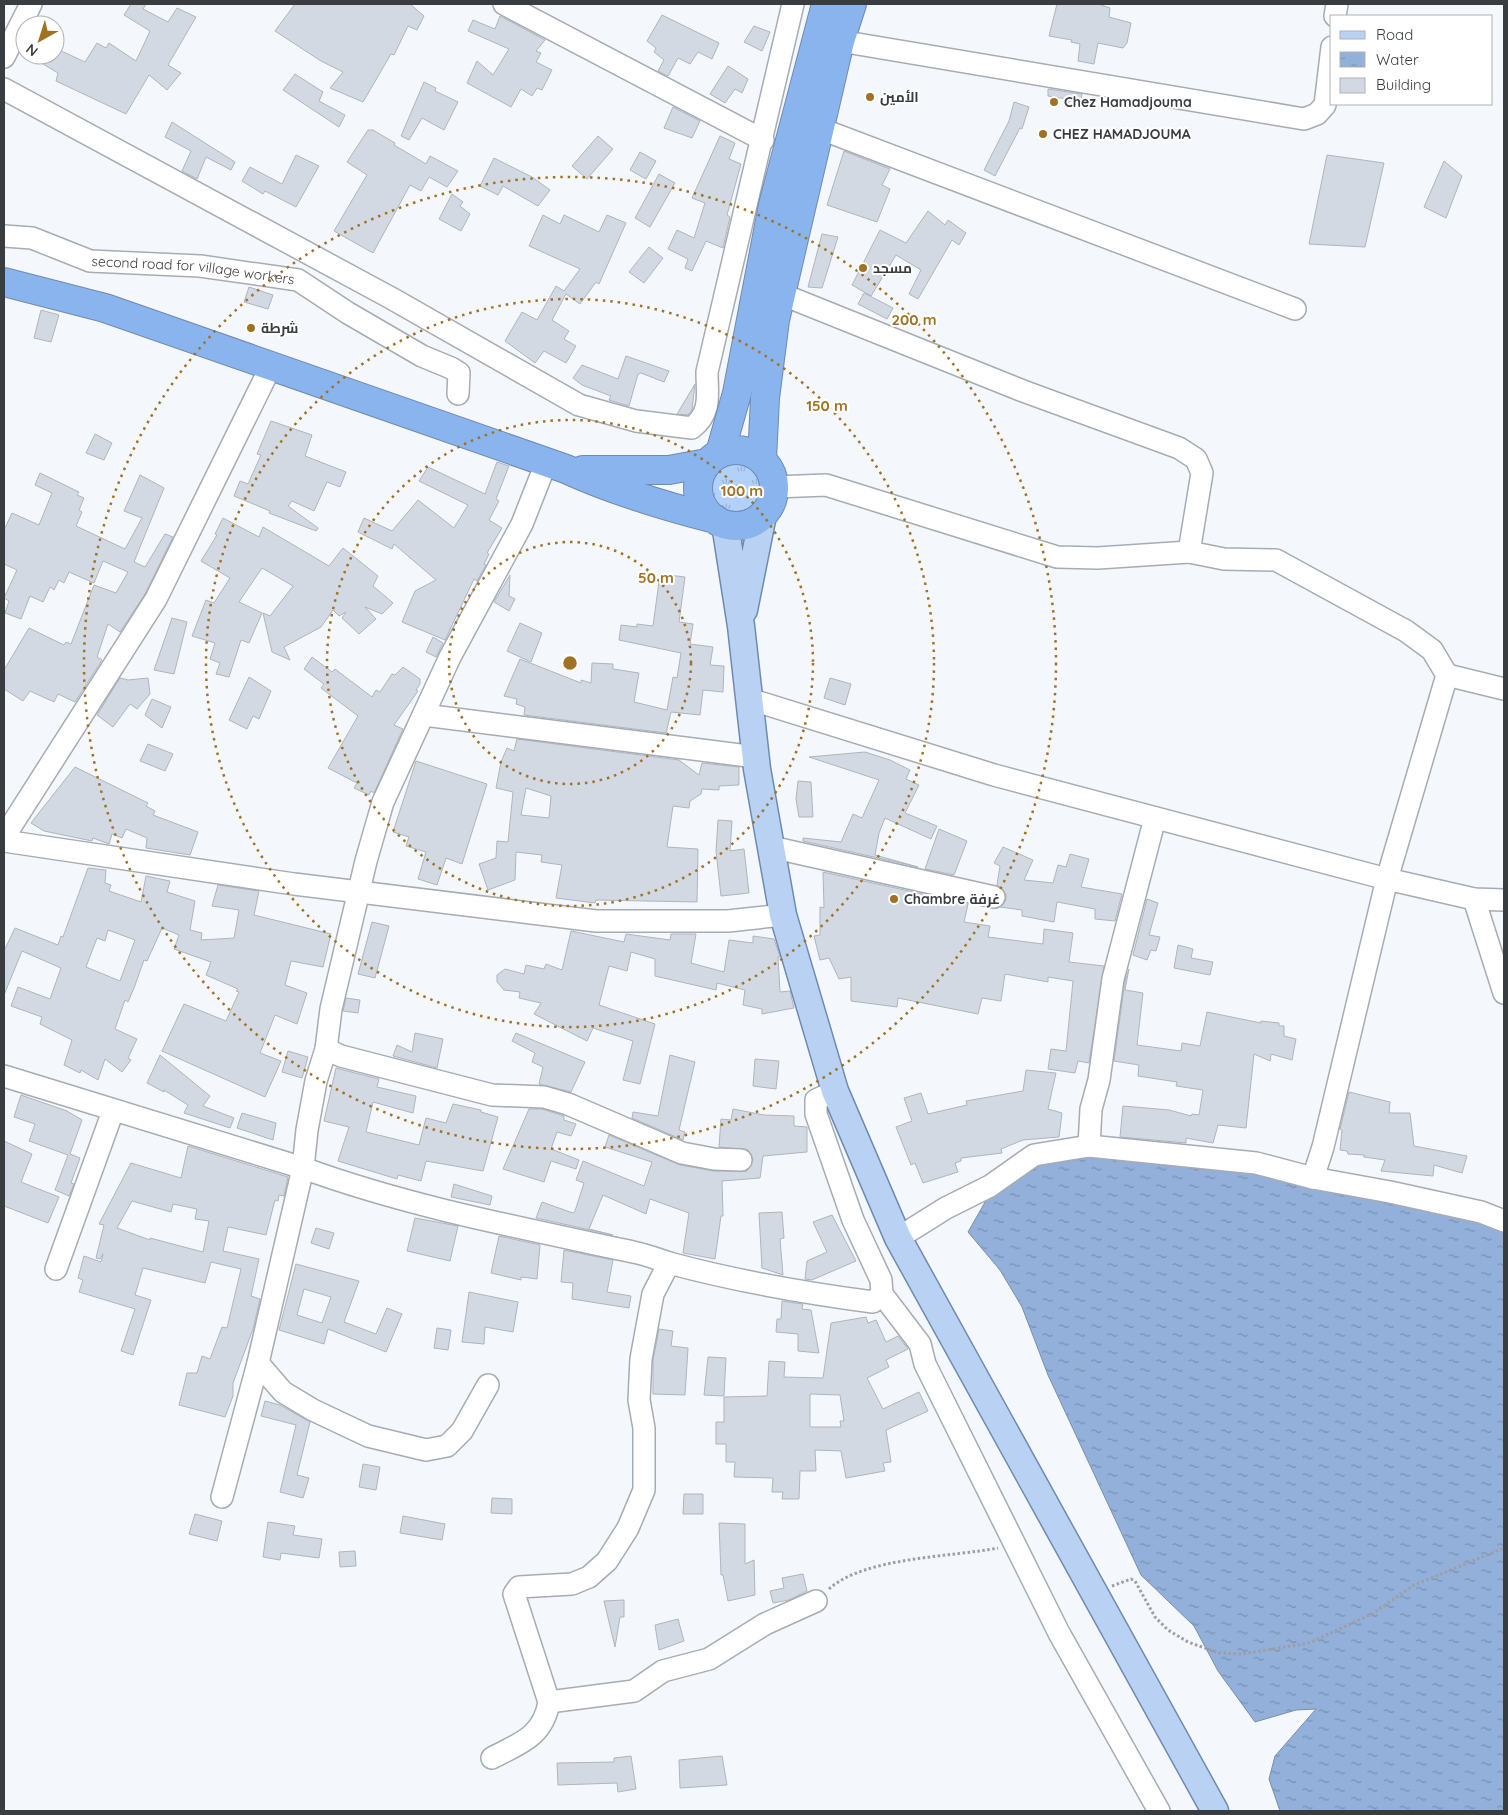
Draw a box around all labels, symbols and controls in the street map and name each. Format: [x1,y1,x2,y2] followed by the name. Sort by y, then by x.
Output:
[15,15,65,65] north arrow
[1330,15,1493,105] legend
[1376,25,1413,44] text: Road
[22,40,41,60] text: N
[1376,50,1419,69] text: Water
[1376,75,1431,94] text: Building
[880,88,919,106] place label: الأمين
[864,91,876,103] marker: الأمين
[1064,93,1192,111] place label: Chez Hamadjouma
[1048,96,1060,108] marker: Chez Hamadjouma
[1053,125,1191,143] place label: CHEZ HAMADJOUMA
[1037,128,1049,140] marker: CHEZ HAMADJOUMA
[91,252,296,288] street label: second road for village workers
[873,259,912,277] place label: مسجد
[857,262,869,274] marker: مسجد
[892,310,937,329] text: 200 m
[261,319,298,337] place label: شرطة
[245,322,257,334] marker: شرطة
[806,396,848,415] text: 150 m
[721,481,763,500] text: 100 m
[638,568,674,587] text: 50 m
[561,654,579,672] centre of rings
[904,890,1000,908] place label: Chambre غرفة
[888,893,900,905] marker: Chambre غرفة

